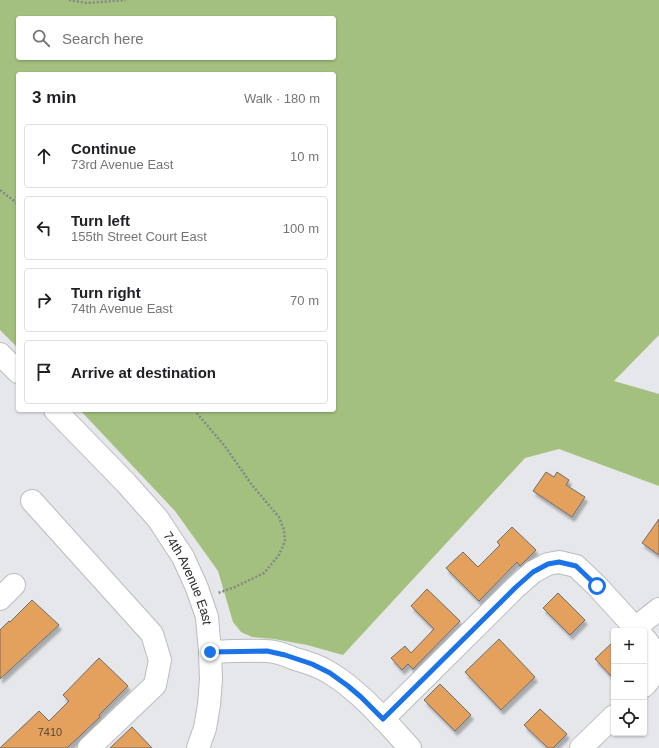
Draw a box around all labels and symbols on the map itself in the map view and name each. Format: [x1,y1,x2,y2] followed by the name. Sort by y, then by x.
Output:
[160,529,215,626] street label: 74th Avenue East
[588,577,606,595] route start
[201,643,219,661] route end
[38,726,62,738] house number: 7410

